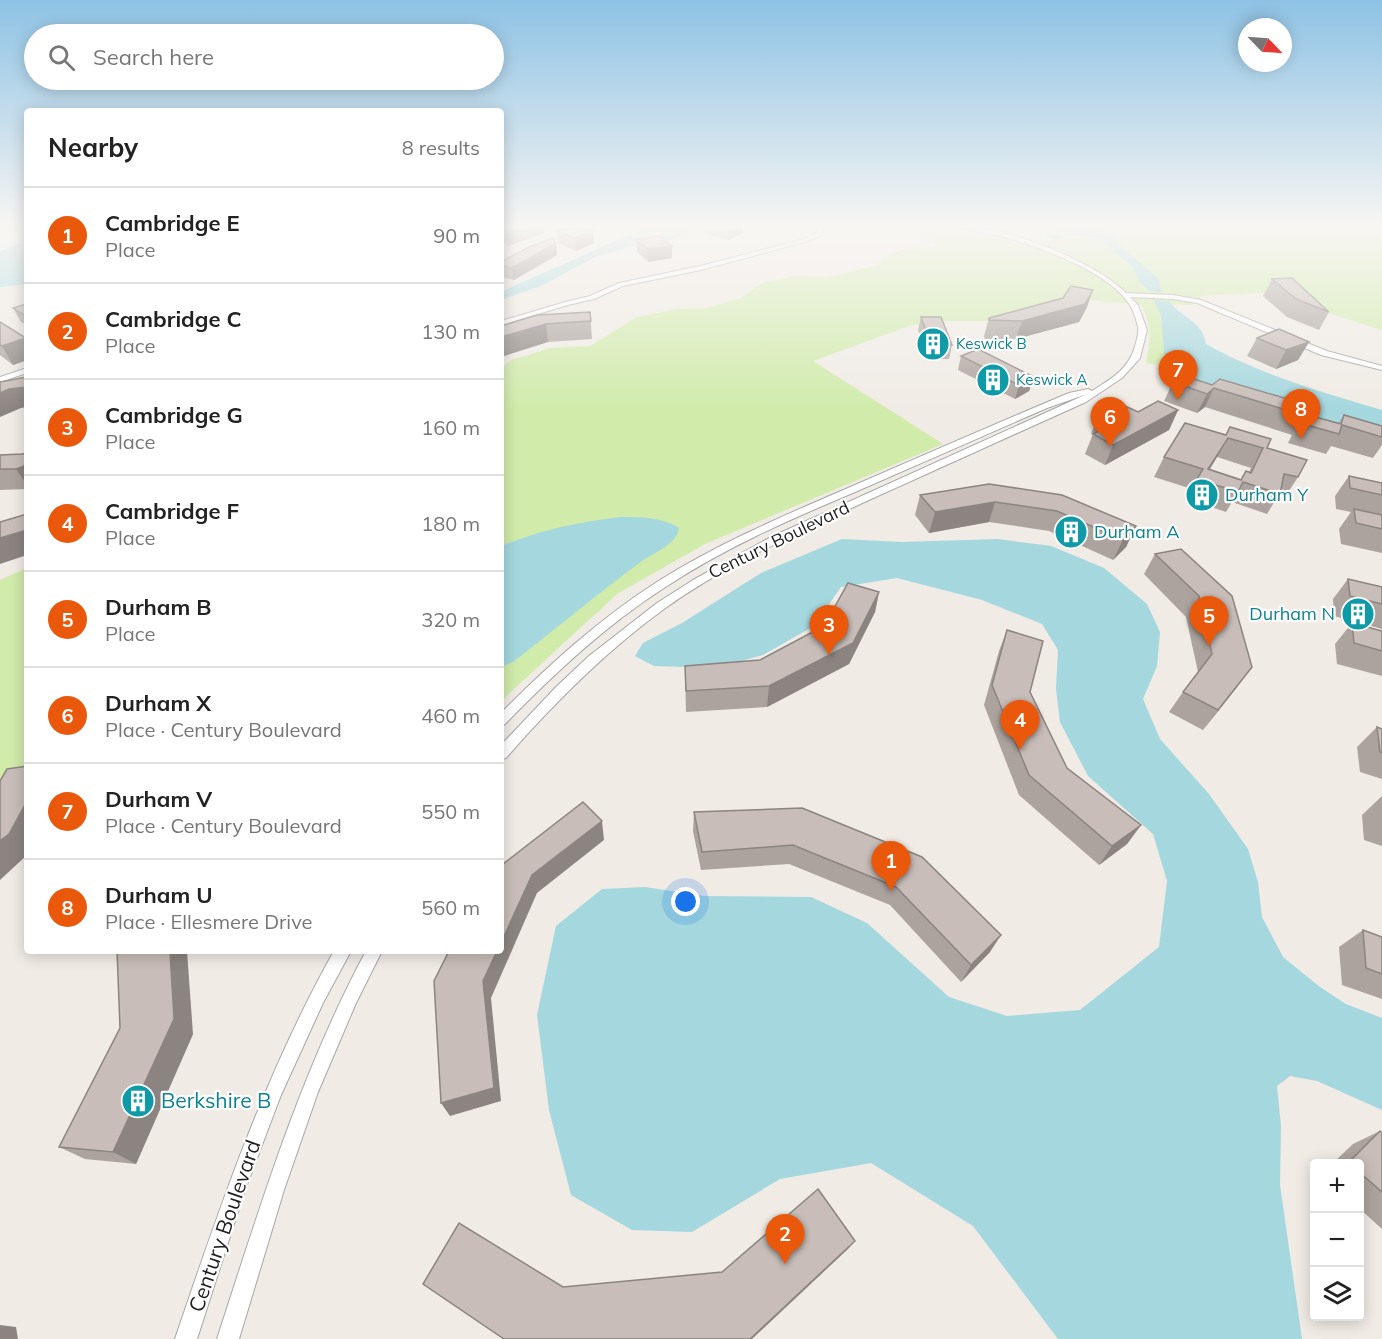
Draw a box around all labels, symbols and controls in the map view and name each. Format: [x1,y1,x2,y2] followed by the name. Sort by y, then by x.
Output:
[1238,18,1292,72] north arrow
[24,24,504,90] search box
[45,41,78,74] icon: search
[93,43,214,71] text: Search here
[48,131,138,164] text: Nearby
[402,135,480,160] text: 8 results
[105,209,240,237] text: Cambridge E
[62,223,74,248] text: 1
[433,223,480,248] text: 90 m
[105,237,155,262] text: Place
[105,305,242,333] text: Cambridge C
[62,319,74,344] text: 2
[421,319,480,344] text: 130 m
[915,326,951,362] building icon: Keswick B
[105,333,155,358] text: Place
[956,334,1027,353] place label: Keswick B
[1158,350,1198,400] pin: 7
[975,362,1011,398] building icon: Keswick A
[1016,370,1087,389] place label: Keswick A
[1282,390,1320,439] pin: 8
[1090,398,1130,447] pin: 6
[105,401,243,429] text: Cambridge G
[62,415,74,440] text: 3
[421,415,480,440] text: 160 m
[105,429,155,454] text: Place
[1184,477,1220,513] building icon: Durham Y
[1225,483,1309,506] place label: Durham Y
[704,495,853,584] street label: Century Boulevard
[105,497,239,525] text: Cambridge F
[62,511,74,536] text: 4
[421,511,480,536] text: 180 m
[1053,514,1089,550] building icon: Durham A
[1094,520,1179,543] place label: Durham A
[105,525,155,550] text: Place
[105,593,211,621] text: Durham B
[1190,596,1228,646] pin: 5
[1340,596,1376,632] building icon: Durham N
[1249,602,1335,625] place label: Durham N
[810,606,848,655] pin: 3
[62,607,74,632] text: 5
[421,607,480,632] text: 320 m
[105,621,155,646] text: Place
[105,689,211,717] text: Durham X
[1000,700,1040,750] pin: 4
[62,703,74,728] text: 6
[421,703,480,728] text: 460 m
[105,717,342,742] text: Place · Century Boulevard
[105,785,212,813] text: Durham V
[62,799,74,824] text: 7
[421,799,480,824] text: 550 m
[105,813,342,838] text: Place · Century Boulevard
[872,842,910,891] pin: 1
[105,881,213,909] text: Durham U
[671,887,700,916] your location
[62,895,74,920] text: 8
[421,895,480,920] text: 560 m
[105,909,313,934] text: Place · Ellesmere Drive
[120,1083,156,1119] building icon: Berkshire B
[161,1087,271,1113] place label: Berkshire B
[182,1136,266,1315] street label: Century Boulevard
[1310,1159,1364,1321] map controls
[1310,1159,1364,1213] button: +
[1310,1213,1364,1267] button: −
[766,1214,804,1264] pin: 2
[1310,1267,1364,1321] button: layers

